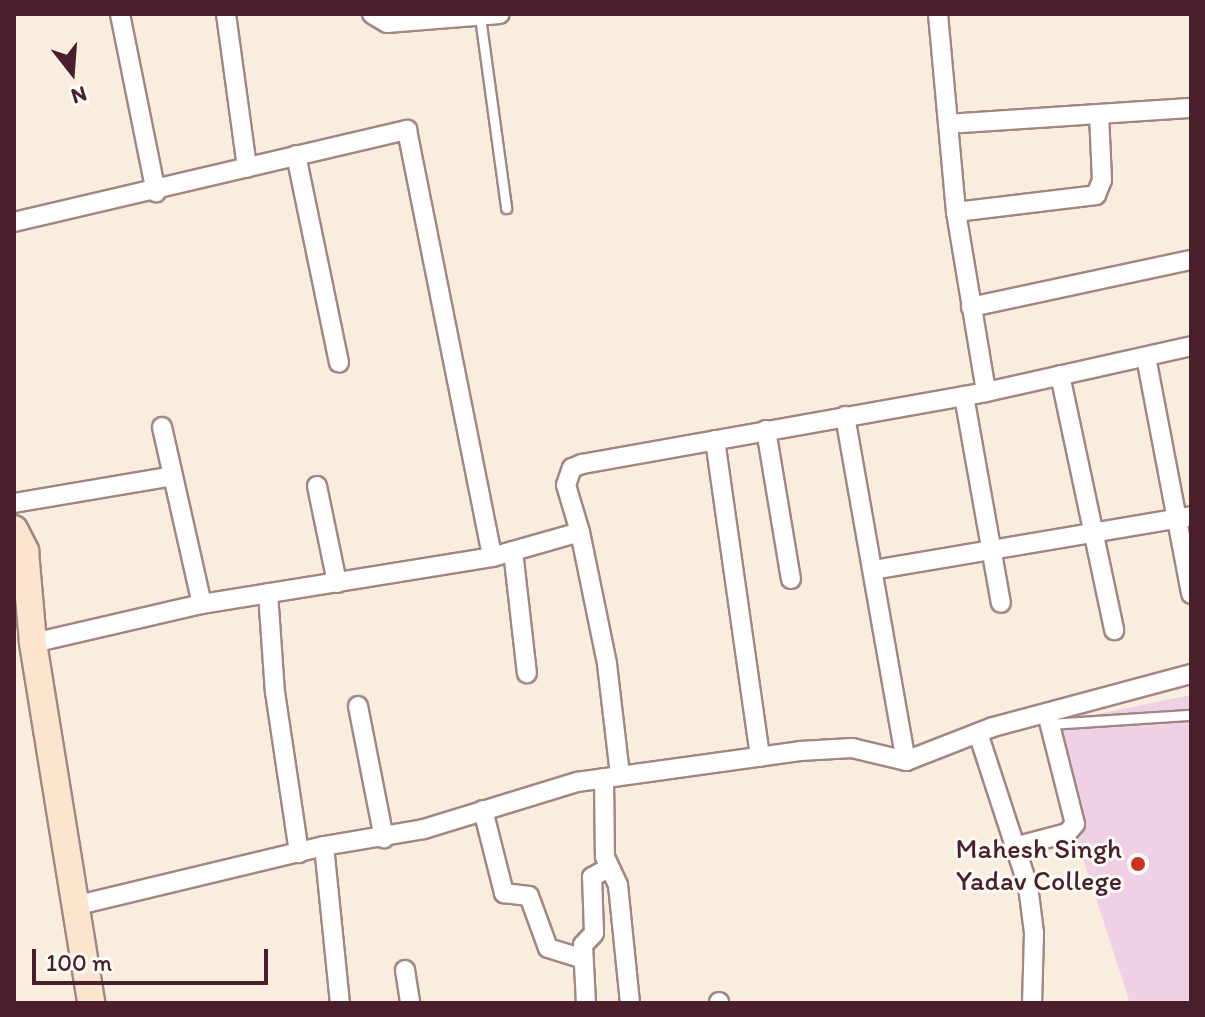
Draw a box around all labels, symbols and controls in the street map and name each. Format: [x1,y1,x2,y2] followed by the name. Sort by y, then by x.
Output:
[32,32,112,112] north arrow
[68,80,90,111] text: N
[956,831,1122,897] place label: Mahesh Singh Yadav College
[1129,855,1147,873] marker: Mahesh Singh Yadav College
[36,933,272,983] scale bar
[46,948,112,977] text: 100 m

